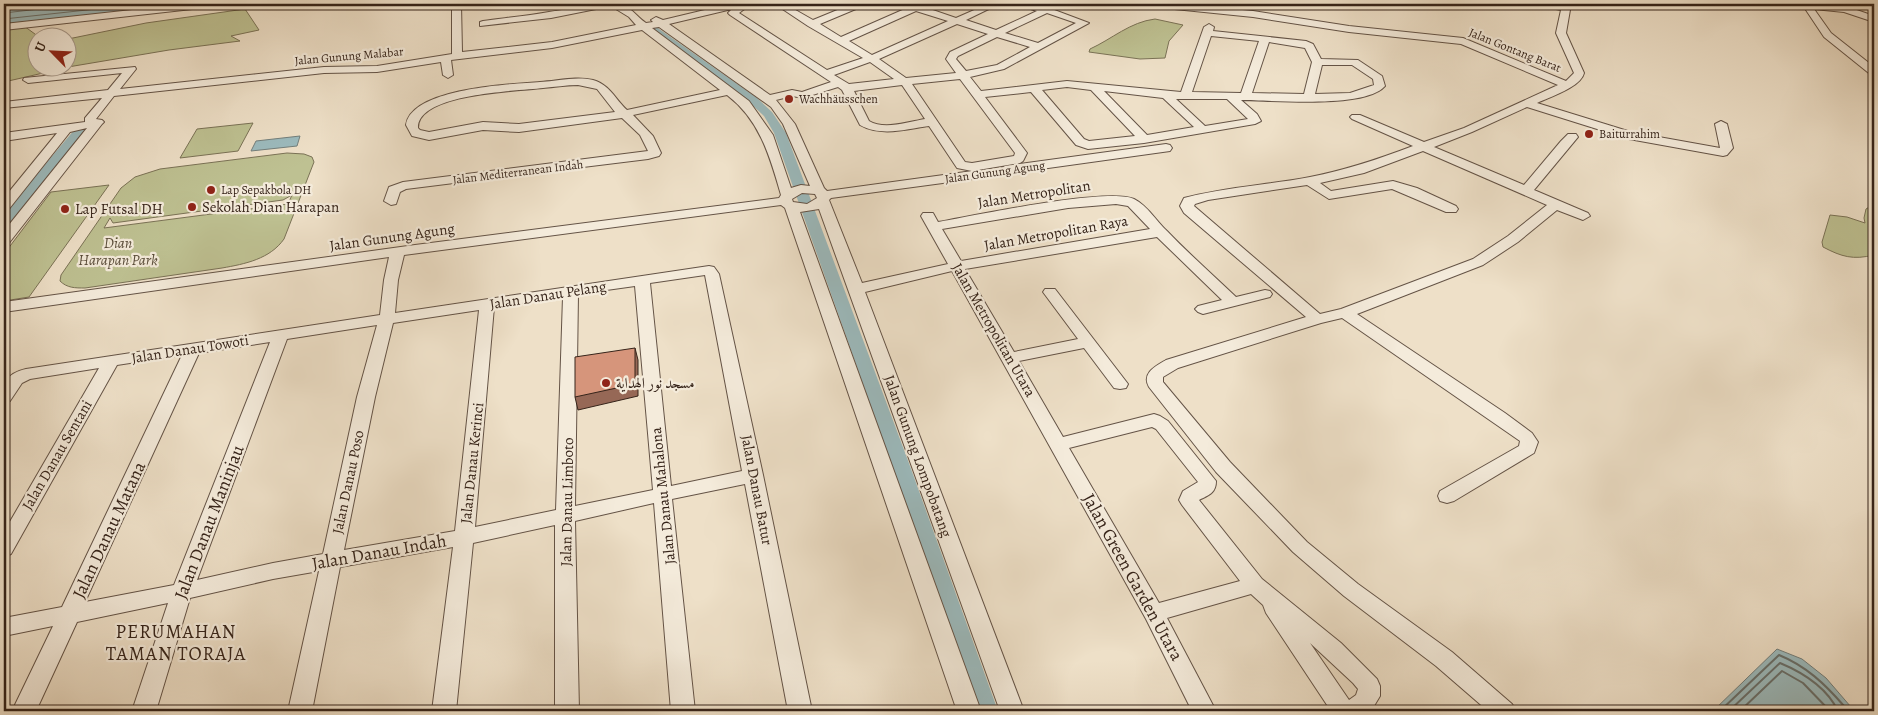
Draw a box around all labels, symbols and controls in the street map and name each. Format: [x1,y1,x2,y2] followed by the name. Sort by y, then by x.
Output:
[1466,24,1564,76] street label: Jalan Gontang Barat
[28,28,78,78] north arrow
[30,39,51,55] text: U
[294,43,405,69] street label: Jalan Gunung Malabar
[798,91,878,107] place label: Wachhäusschen
[783,93,795,105] marker: Wachhäusschen
[1599,126,1660,142] place label: Baiturrahim
[1583,128,1595,140] marker: Baiturrahim
[452,156,585,188] street label: Jalan Mediterranean Indah
[944,157,1046,187] street label: Jalan Gunung Agung
[976,175,1092,213] street label: Jalan Metropolitan
[221,182,311,198] place label: Lap Sepakbola DH
[205,184,217,196] marker: Lap Sepakbola DH
[202,197,339,217] place label: Sekolah Dian Harapan
[75,199,163,219] place label: Lap Futsal DH
[186,201,198,213] marker: Sekolah Dian Harapan
[59,203,71,215] marker: Lap Futsal DH
[982,210,1130,256] street label: Jalan Metropolitan Raya
[328,218,456,256] street label: Jalan Gunung Agung
[78,233,158,270] park label: Dian Harapan Park
[947,259,1041,401] street label: Jalan Metropolitan Utara
[488,276,608,314] street label: Jalan Danau Pelang
[130,330,250,368] street label: Jalan Danau Towoti
[879,372,957,540] street label: Jalan Gunung Lompobatang
[616,373,694,393] place label: مسجد نور الهداية
[600,377,612,389] marker: مسجد نور الهداية
[17,396,97,514] street label: Jalan Danau Sentani
[456,401,488,525] street label: Jalan Danau Kerinci
[646,426,680,566] street label: Jalan Danau Mahalona
[327,428,369,536] street label: Jalan Danau Poso
[737,433,778,547] street label: Jalan Danau Batur
[556,437,578,567] street label: Jalan Danau Limboto
[169,441,250,603] street label: Jalan Danau Maninjau
[67,457,152,602] street label: Jalan Danau Matana
[1077,489,1189,665] street label: Jalan Green Garden Utara
[310,528,449,576] street label: Jalan Danau Indah
[106,619,246,667] district label: PERUMAHAN TAMAN TORAJA

